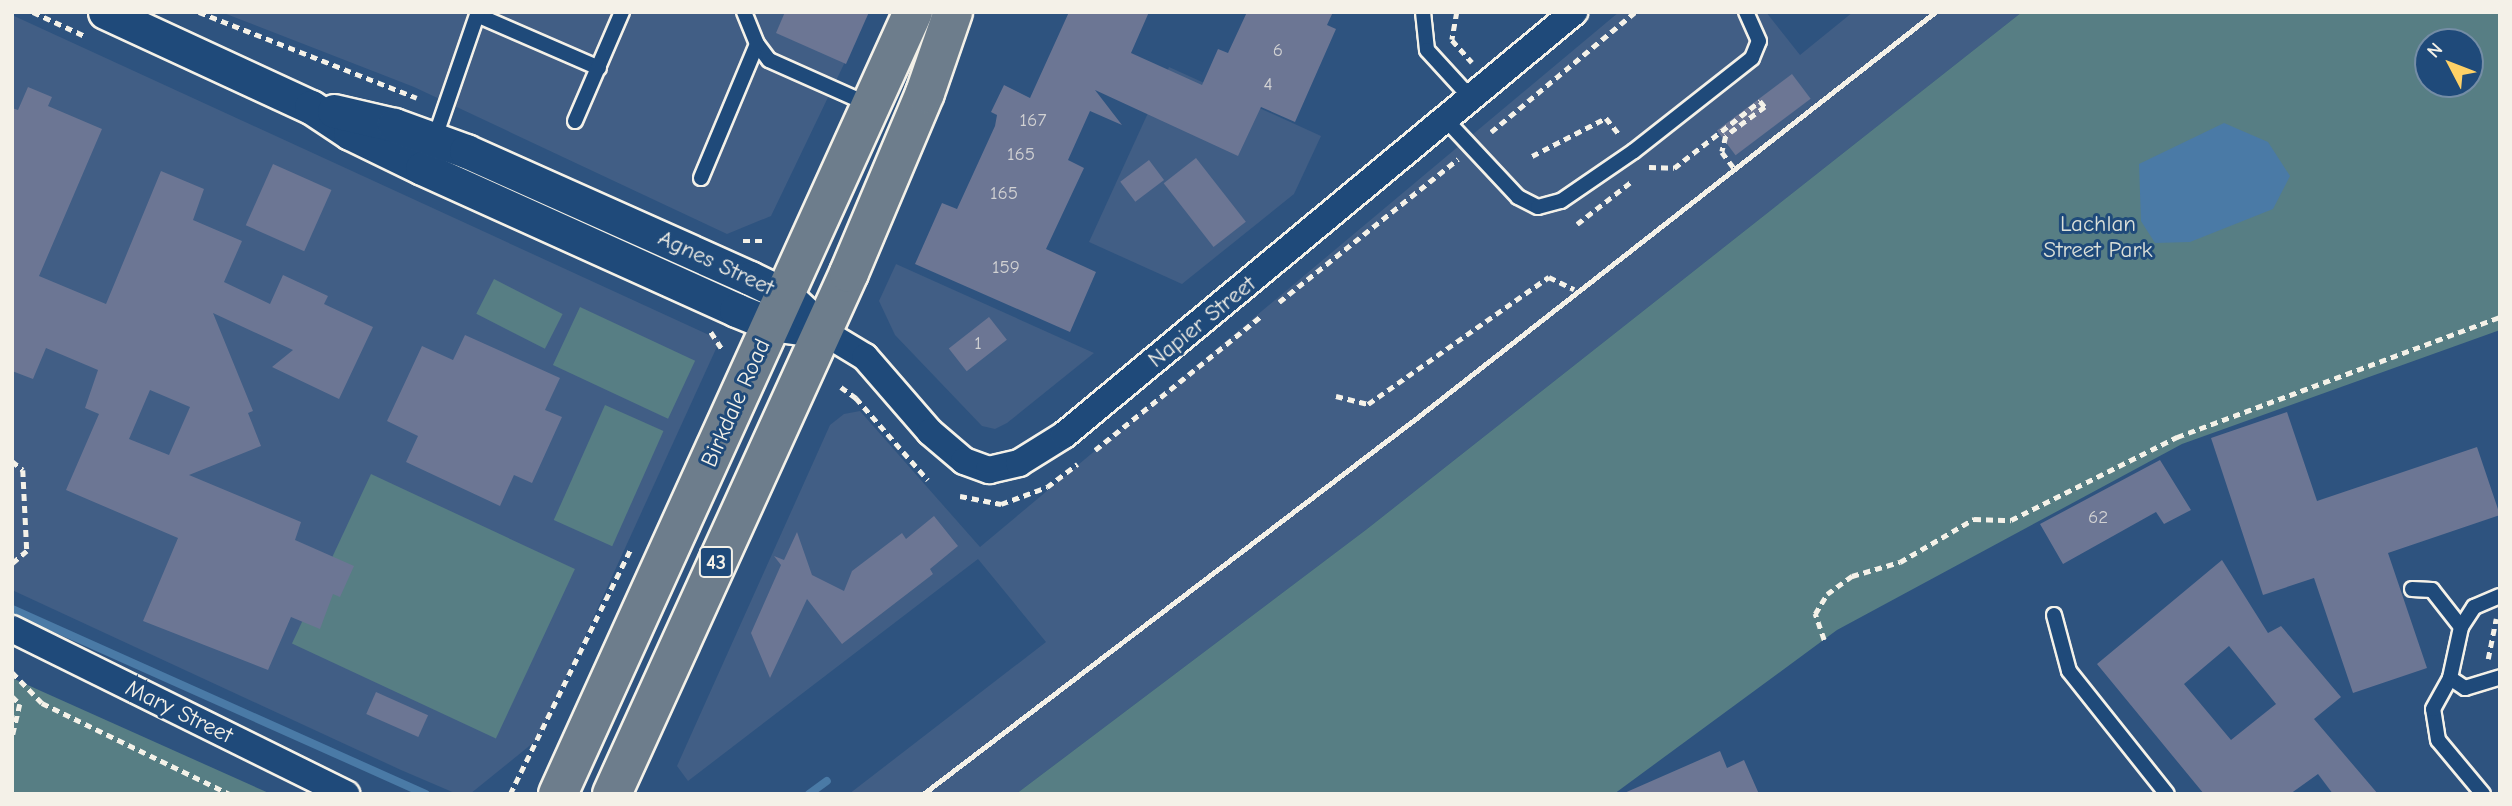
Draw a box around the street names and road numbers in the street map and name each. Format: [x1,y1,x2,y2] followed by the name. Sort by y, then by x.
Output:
[654,224,778,302] street label: Agnes Street
[1143,270,1261,374] street label: Napier Street
[695,335,777,471] street label: Birkdale Road
[698,544,734,580] road number: 43
[121,674,237,750] street label: Mary Street

